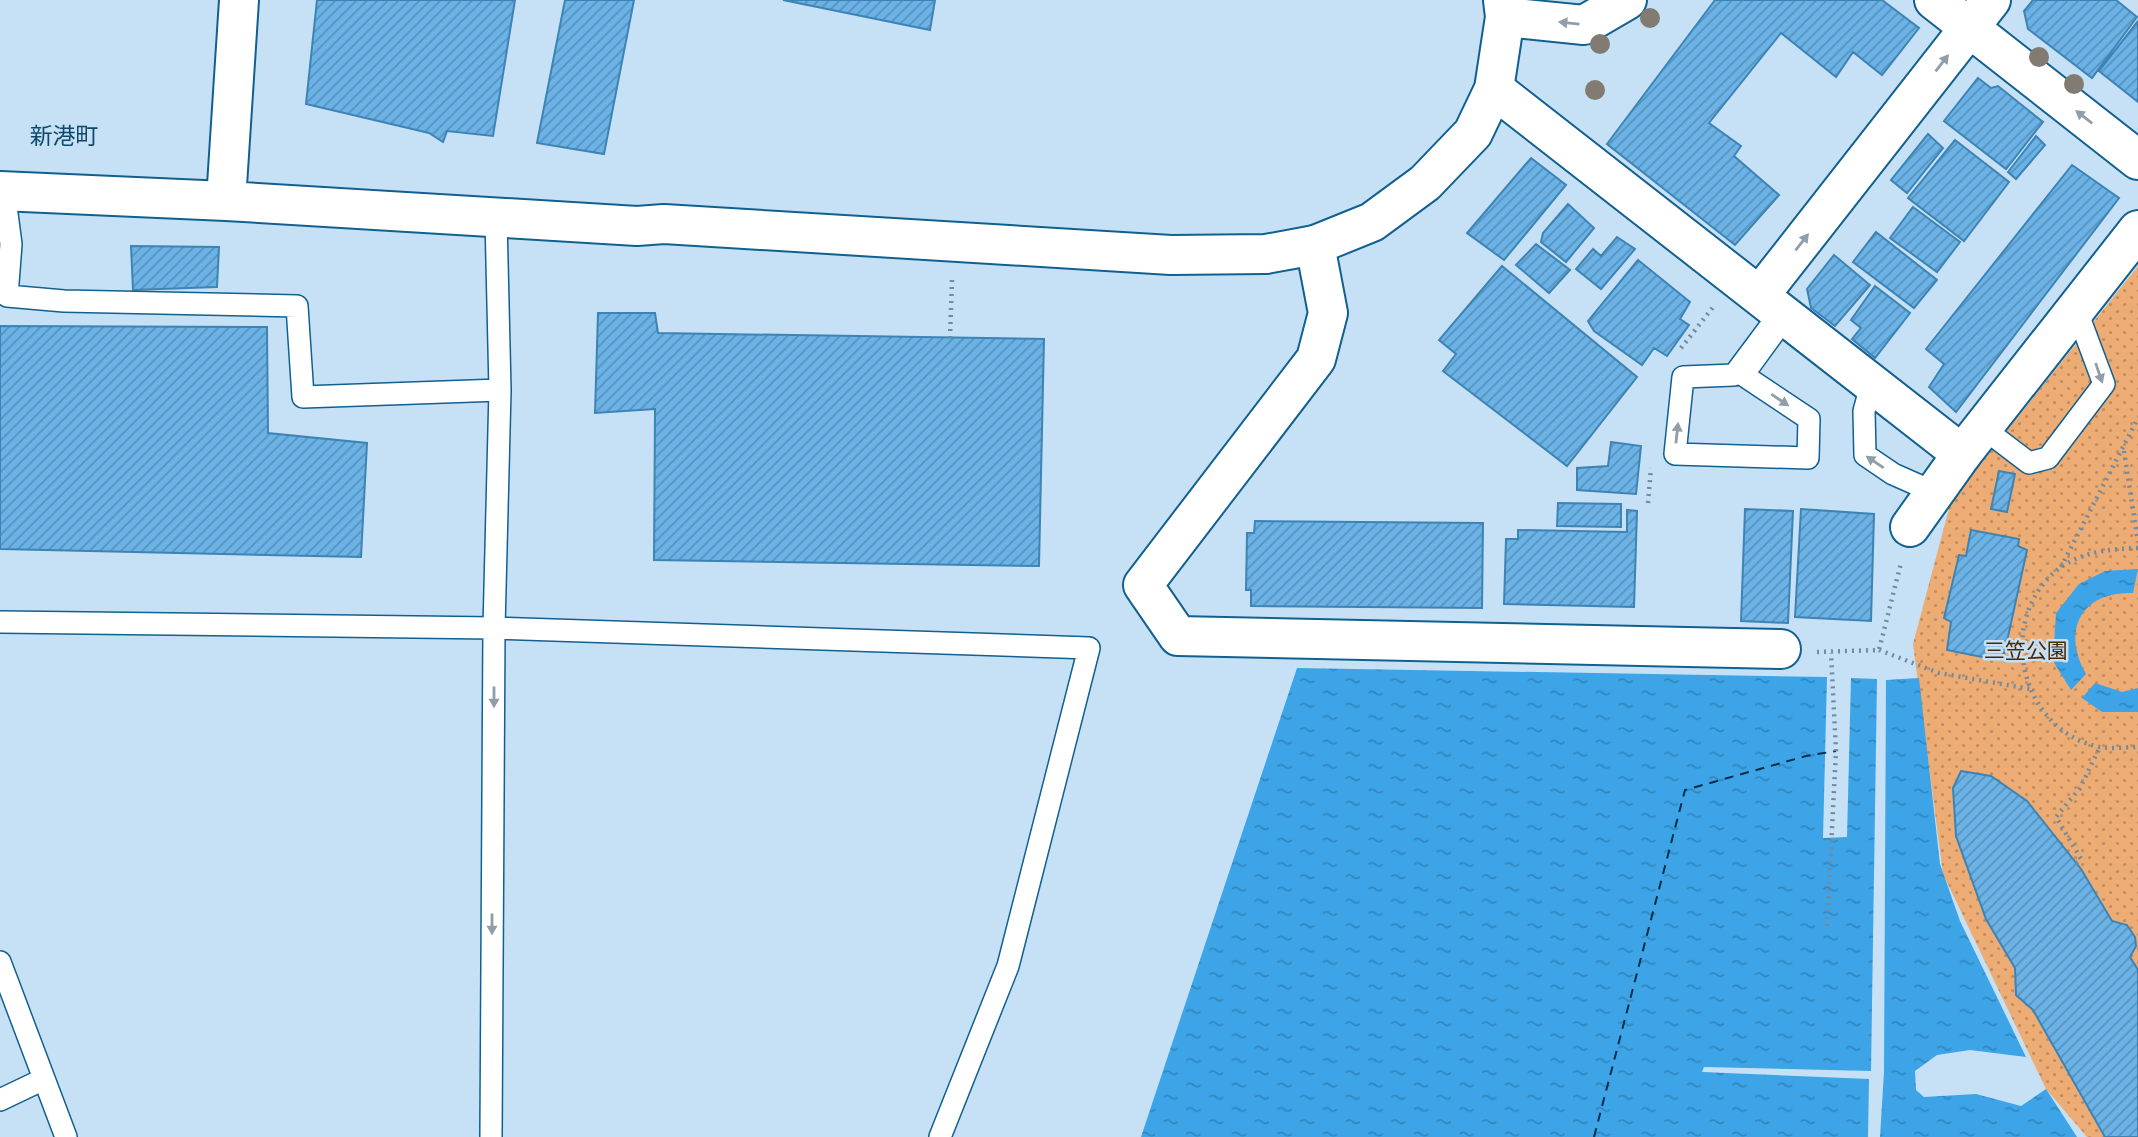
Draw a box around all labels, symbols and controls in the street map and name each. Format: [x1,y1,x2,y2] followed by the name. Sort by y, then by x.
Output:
[1558,18,1580,29] one-way arrow
[1935,54,1950,72] one-way arrow
[2076,110,2094,125] one-way arrow
[30,121,99,149] district label: 新港町
[1794,233,1809,251] one-way arrow
[2094,363,2105,384] one-way arrow
[1770,393,1790,406] one-way arrow
[1672,422,1683,444] one-way arrow
[1866,456,1885,469] one-way arrow
[1984,637,2068,662] park label: 三笠公園
[488,686,500,708] one-way arrow
[486,913,498,935] one-way arrow

